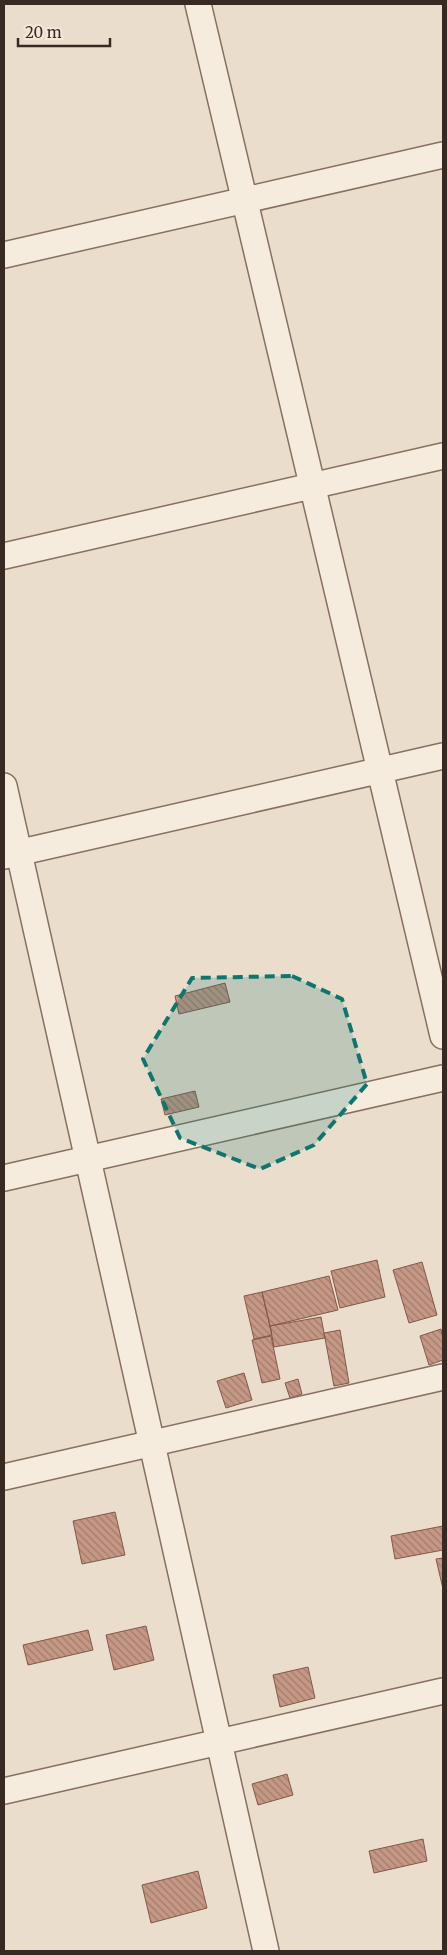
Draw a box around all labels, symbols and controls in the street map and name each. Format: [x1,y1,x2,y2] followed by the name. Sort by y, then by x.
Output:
[18,15,110,47] scale bar
[25,23,62,42] text: 20 m

